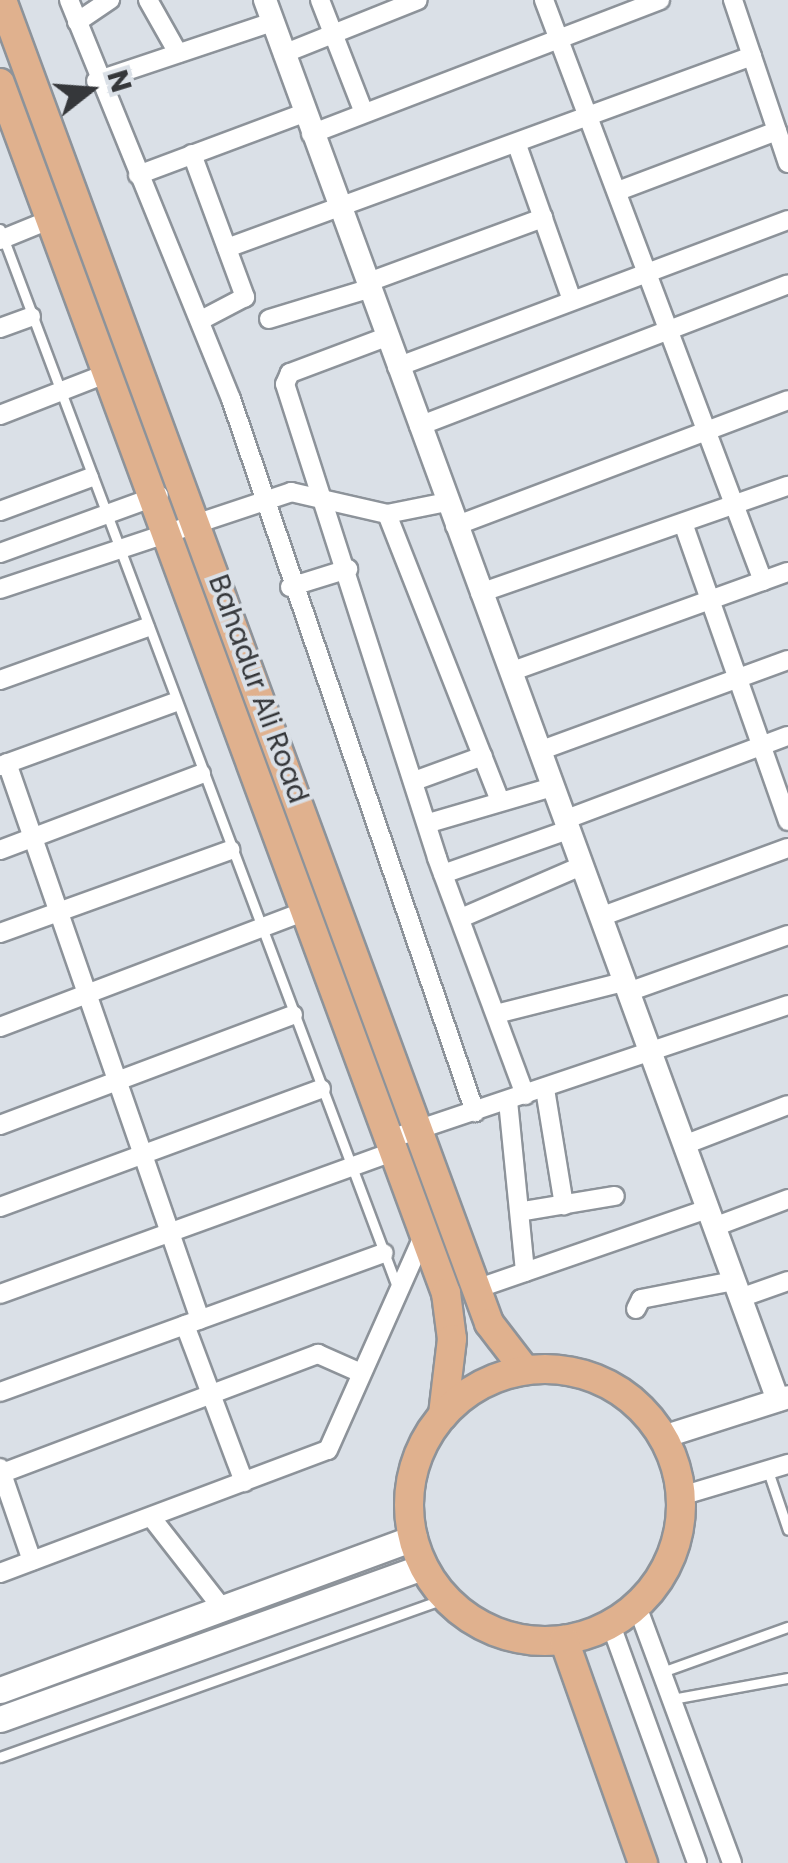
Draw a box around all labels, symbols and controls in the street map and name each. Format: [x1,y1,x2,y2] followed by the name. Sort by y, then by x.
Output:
[40,40,140,140] north arrow
[97,65,141,97] text: N
[201,570,315,808] street label: Bahadur Ali Road

